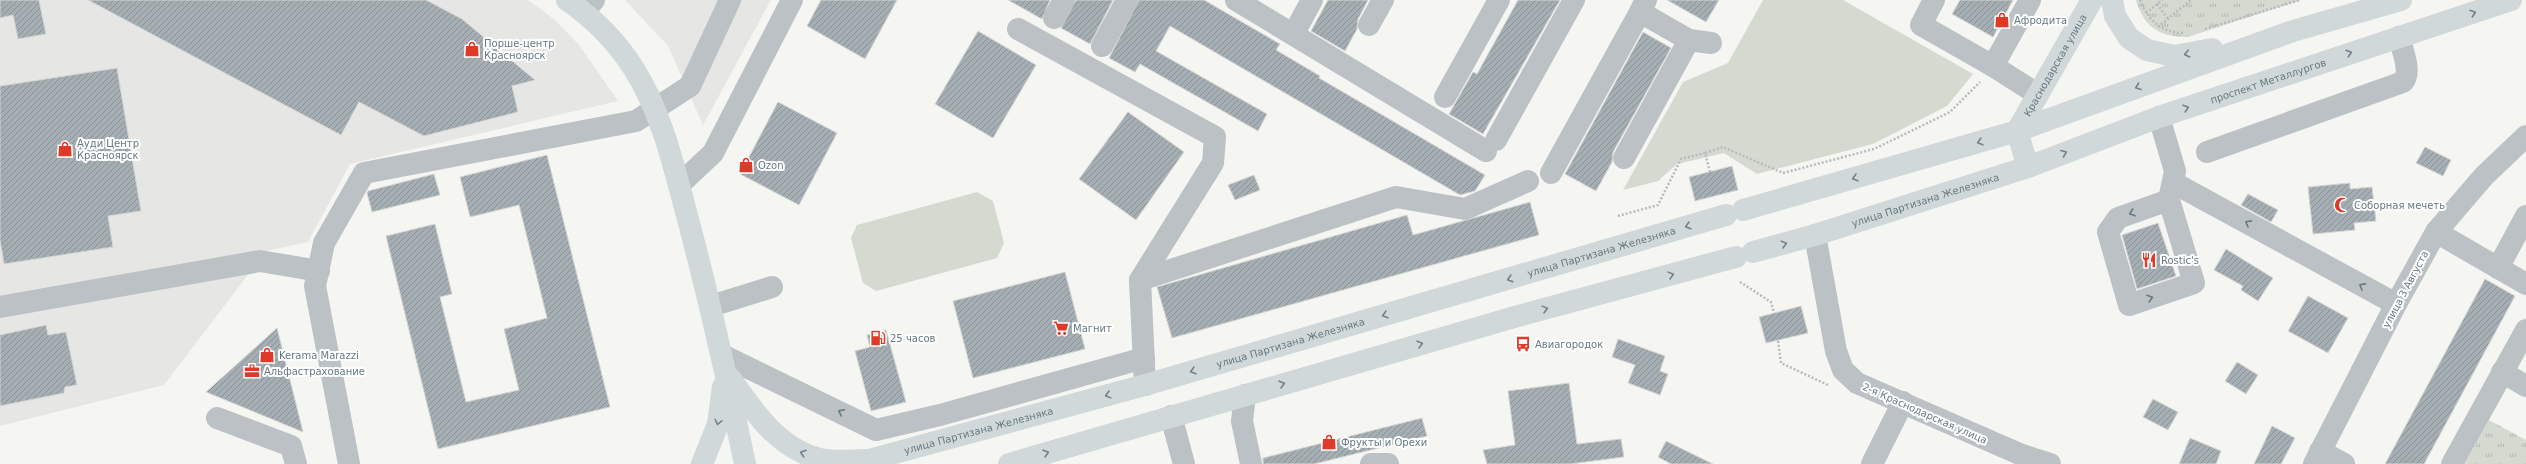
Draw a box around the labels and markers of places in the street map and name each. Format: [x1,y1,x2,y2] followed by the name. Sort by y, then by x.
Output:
[1993,11,2011,29] shop icon: Афродита
[2014,15,2067,26] place label: Афродита
[484,38,555,61] place label: Порше-центр Красноярск
[463,40,481,58] shop icon: Порше-центр Красноярск
[77,138,139,161] place label: Ауди Центр Красноярск
[56,140,74,158] shop icon: Ауди Центр Красноярск
[737,156,755,174] shop icon: Ozon
[758,160,784,171] place label: Ozon
[2333,196,2351,214] mosque icon: Соборная мечеть
[2354,200,2445,211] place label: Соборная мечеть
[2140,251,2158,269] restaurant icon: Rostic's
[2161,255,2199,266] place label: Rostic's
[1052,319,1070,337] supermarket icon: Магнит
[1073,323,1112,334] place label: Магнит
[869,329,887,347] fuel station icon: 25 часов
[890,333,936,344] place label: 25 часов
[1514,335,1532,353] bus stop icon: Авиагородок
[1535,339,1603,350] place label: Авиагородок
[258,346,276,364] shop icon: Kerama Marazzi
[279,350,359,361] place label: Kerama Marazzi
[243,362,261,380] office icon: Альфастрахование
[264,366,365,377] place label: Альфастрахование
[1320,433,1338,451] shop icon: Фрукты и Орехи
[1341,437,1427,448] place label: Фрукты и Орехи

